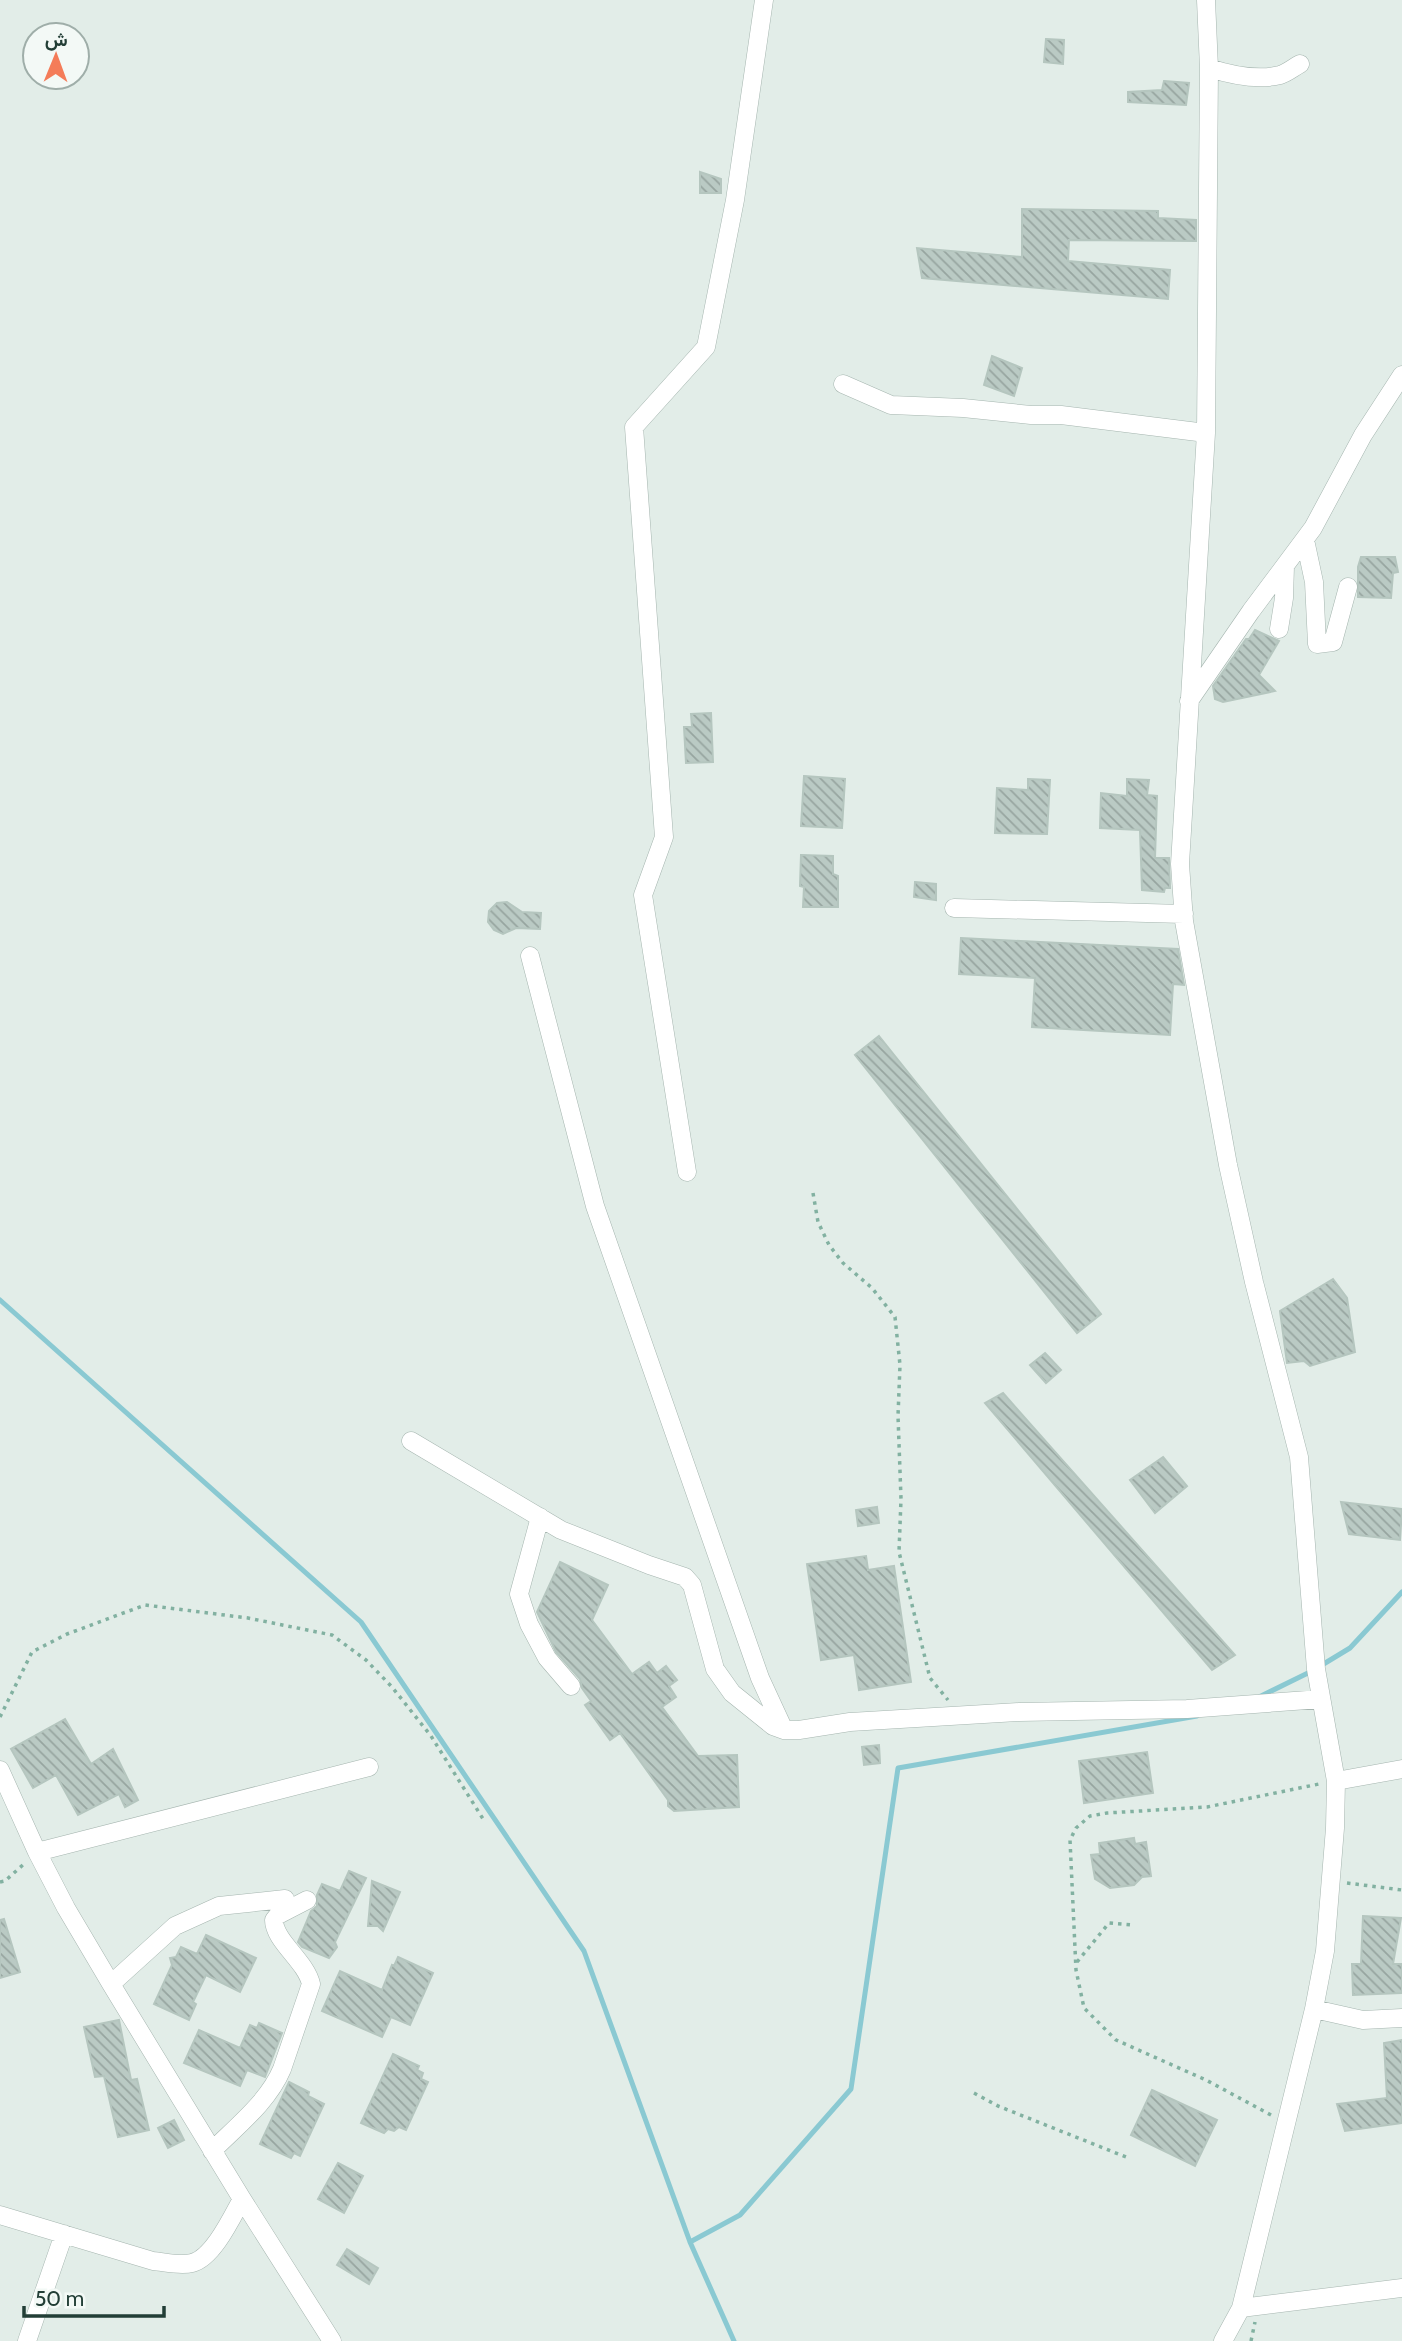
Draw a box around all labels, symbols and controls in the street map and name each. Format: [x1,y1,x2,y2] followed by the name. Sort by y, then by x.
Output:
[21,21,91,91] north arrow
[45,28,68,51] text: ش
[24,2274,164,2318] scale bar
[35,2286,84,2311] text: 50 m

